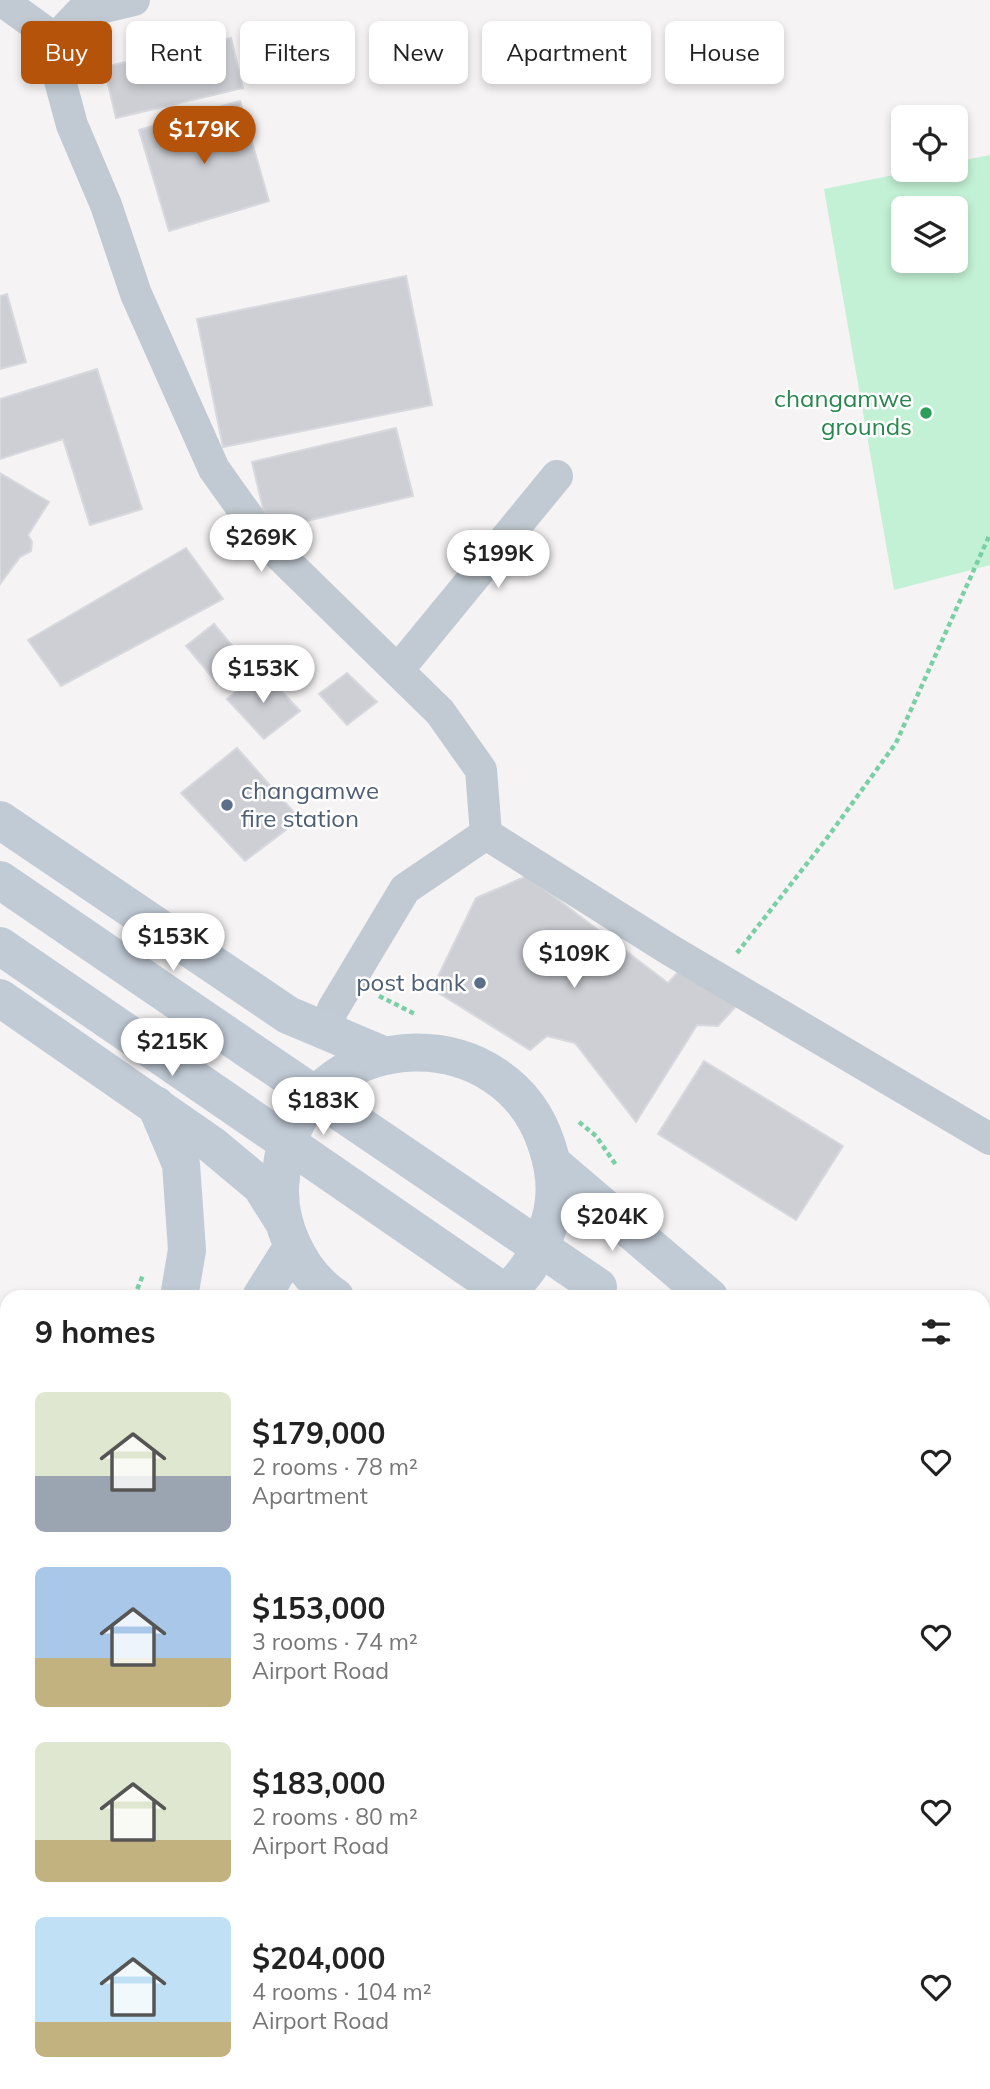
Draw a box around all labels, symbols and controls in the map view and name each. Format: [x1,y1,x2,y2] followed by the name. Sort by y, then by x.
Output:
[21,21,112,84] chip: Buy
[126,21,226,84] chip: Rent
[240,21,355,84] chip: Filters
[369,21,468,84] chip: New
[482,21,651,84] chip: Apartment
[665,21,784,84] chip: House
[891,105,968,273] map controls
[891,105,968,182] button: locate
[155,106,253,166] pin: $179K
[169,114,239,143] text: $179K
[891,196,968,273] button: layers
[774,383,912,441] place label: changamwe grounds
[918,405,934,421] marker: changamwe grounds
[212,514,310,574] pin: $269K
[226,522,296,551] text: $269K
[449,530,547,590] pin: $199K
[463,538,533,567] text: $199K
[214,646,312,705] pin: $153K
[228,653,298,682] text: $153K
[241,775,379,833] place label: changamwe fire station
[219,797,235,813] marker: changamwe fire station
[124,914,222,973] pin: $153K
[138,921,208,950] text: $153K
[525,930,623,990] pin: $109K
[539,938,609,967] text: $109K
[356,967,467,997] place label: post bank
[472,975,488,991] marker: post bank
[123,1018,221,1078] pin: $215K
[137,1026,207,1055] text: $215K
[274,1078,372,1137] pin: $183K
[288,1085,358,1114] text: $183K
[563,1194,661,1253] pin: $204K
[577,1201,647,1230] text: $204K
[35,1313,156,1351] text: 9 homes
[917,1313,955,1351] icon: filters
[252,1414,385,1452] text: $179,000
[91,1420,175,1504] icon: home
[917,1443,955,1481] icon: heart
[252,1452,418,1481] text: 2 rooms · 78 m²
[252,1481,368,1510] text: Apartment
[252,1589,385,1627] text: $153,000
[91,1595,175,1679] icon: home
[917,1618,955,1656] icon: heart
[252,1627,418,1656] text: 3 rooms · 74 m²
[252,1656,389,1685] text: Airport Road
[252,1764,385,1802] text: $183,000
[91,1770,175,1854] icon: home
[917,1793,955,1831] icon: heart
[252,1802,418,1831] text: 2 rooms · 80 m²
[252,1831,389,1860] text: Airport Road
[252,1939,385,1977] text: $204,000
[91,1945,175,2029] icon: home
[917,1968,955,2006] icon: heart
[252,1977,432,2006] text: 4 rooms · 104 m²
[252,2006,389,2035] text: Airport Road

